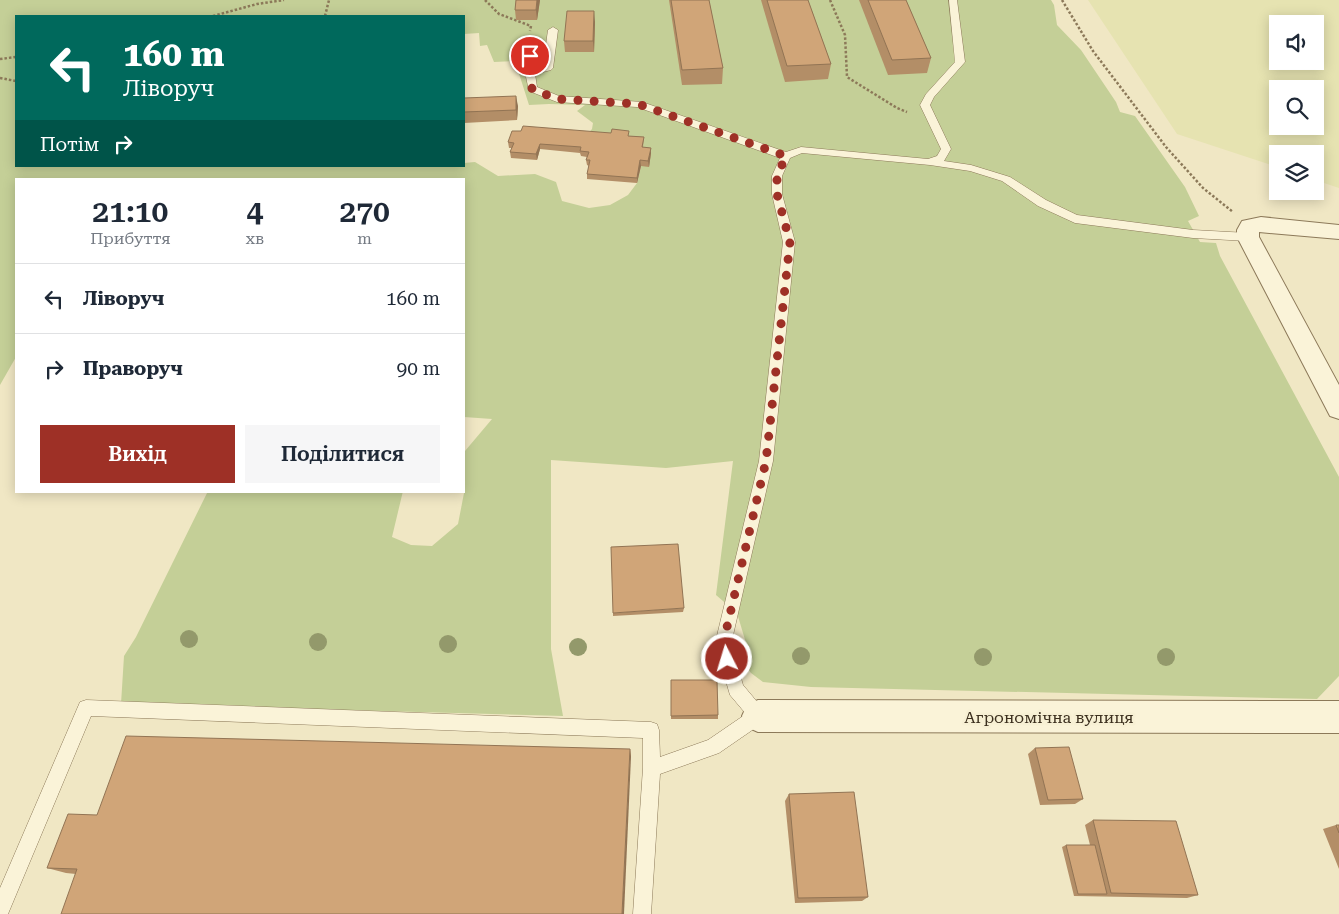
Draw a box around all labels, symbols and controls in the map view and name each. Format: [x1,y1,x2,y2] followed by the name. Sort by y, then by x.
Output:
[1269,15,1324,200] map controls
[1269,15,1324,70] button: sound
[123,34,224,75] text: 160 m
[40,35,105,100] icon: left
[509,35,551,77] pin
[516,42,544,70] icon: arrive
[123,76,214,101] text: Ліворуч
[1269,80,1324,135] button: search
[109,130,137,158] icon: right
[40,133,99,156] text: Потім
[1269,145,1324,200] button: layers
[92,194,168,229] text: 21:10
[247,194,263,229] text: 4
[339,194,390,229] text: 270
[90,229,171,248] text: Прибуття
[246,229,264,248] text: хв
[357,229,372,248] text: m
[40,285,68,313] icon: left
[83,287,164,310] text: Ліворуч
[386,287,440,310] text: 160 m
[40,355,68,383] icon: right
[83,357,183,380] text: Праворуч
[397,357,440,380] text: 90 m
[40,425,235,483] button: Вихід
[245,425,440,483] button: Поділитися
[700,632,752,684] position arrow
[964,708,1134,727] street label: Агрономічна вулиця

